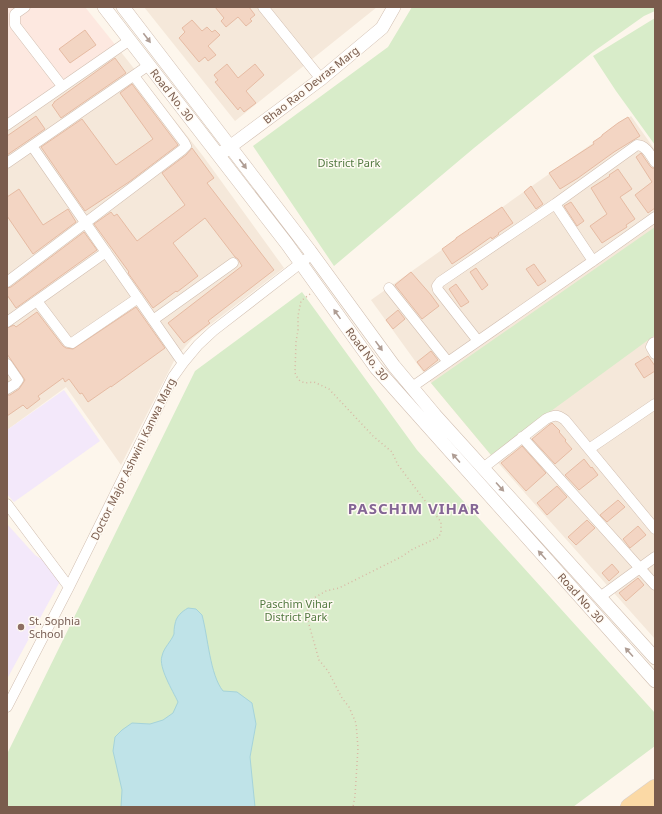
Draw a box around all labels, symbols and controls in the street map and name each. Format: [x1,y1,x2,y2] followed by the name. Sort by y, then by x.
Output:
[143,33,151,43] one-way arrow
[260,42,362,127] street label: Bhao Rao Devras Marg
[147,65,198,124] street label: Road No. 30
[318,155,381,170] park label: District Park
[238,158,247,169] one-way arrow
[333,309,342,320] one-way arrow
[343,324,392,383] street label: Road No. 30
[375,341,383,351] one-way arrow
[87,375,179,542] street label: Doctor Major Ashwini Kanwa Marg
[451,453,460,463] one-way arrow
[496,482,505,492] one-way arrow
[348,498,480,518] district label: PASCHIM VIHAR
[538,549,547,560] one-way arrow
[555,569,608,626] street label: Road No. 30
[259,596,333,624] park label: Paschim Vihar District Park
[29,613,80,641] place label: St. Sophia School
[16,622,26,632] marker: St. Sophia School
[625,647,634,656] one-way arrow

